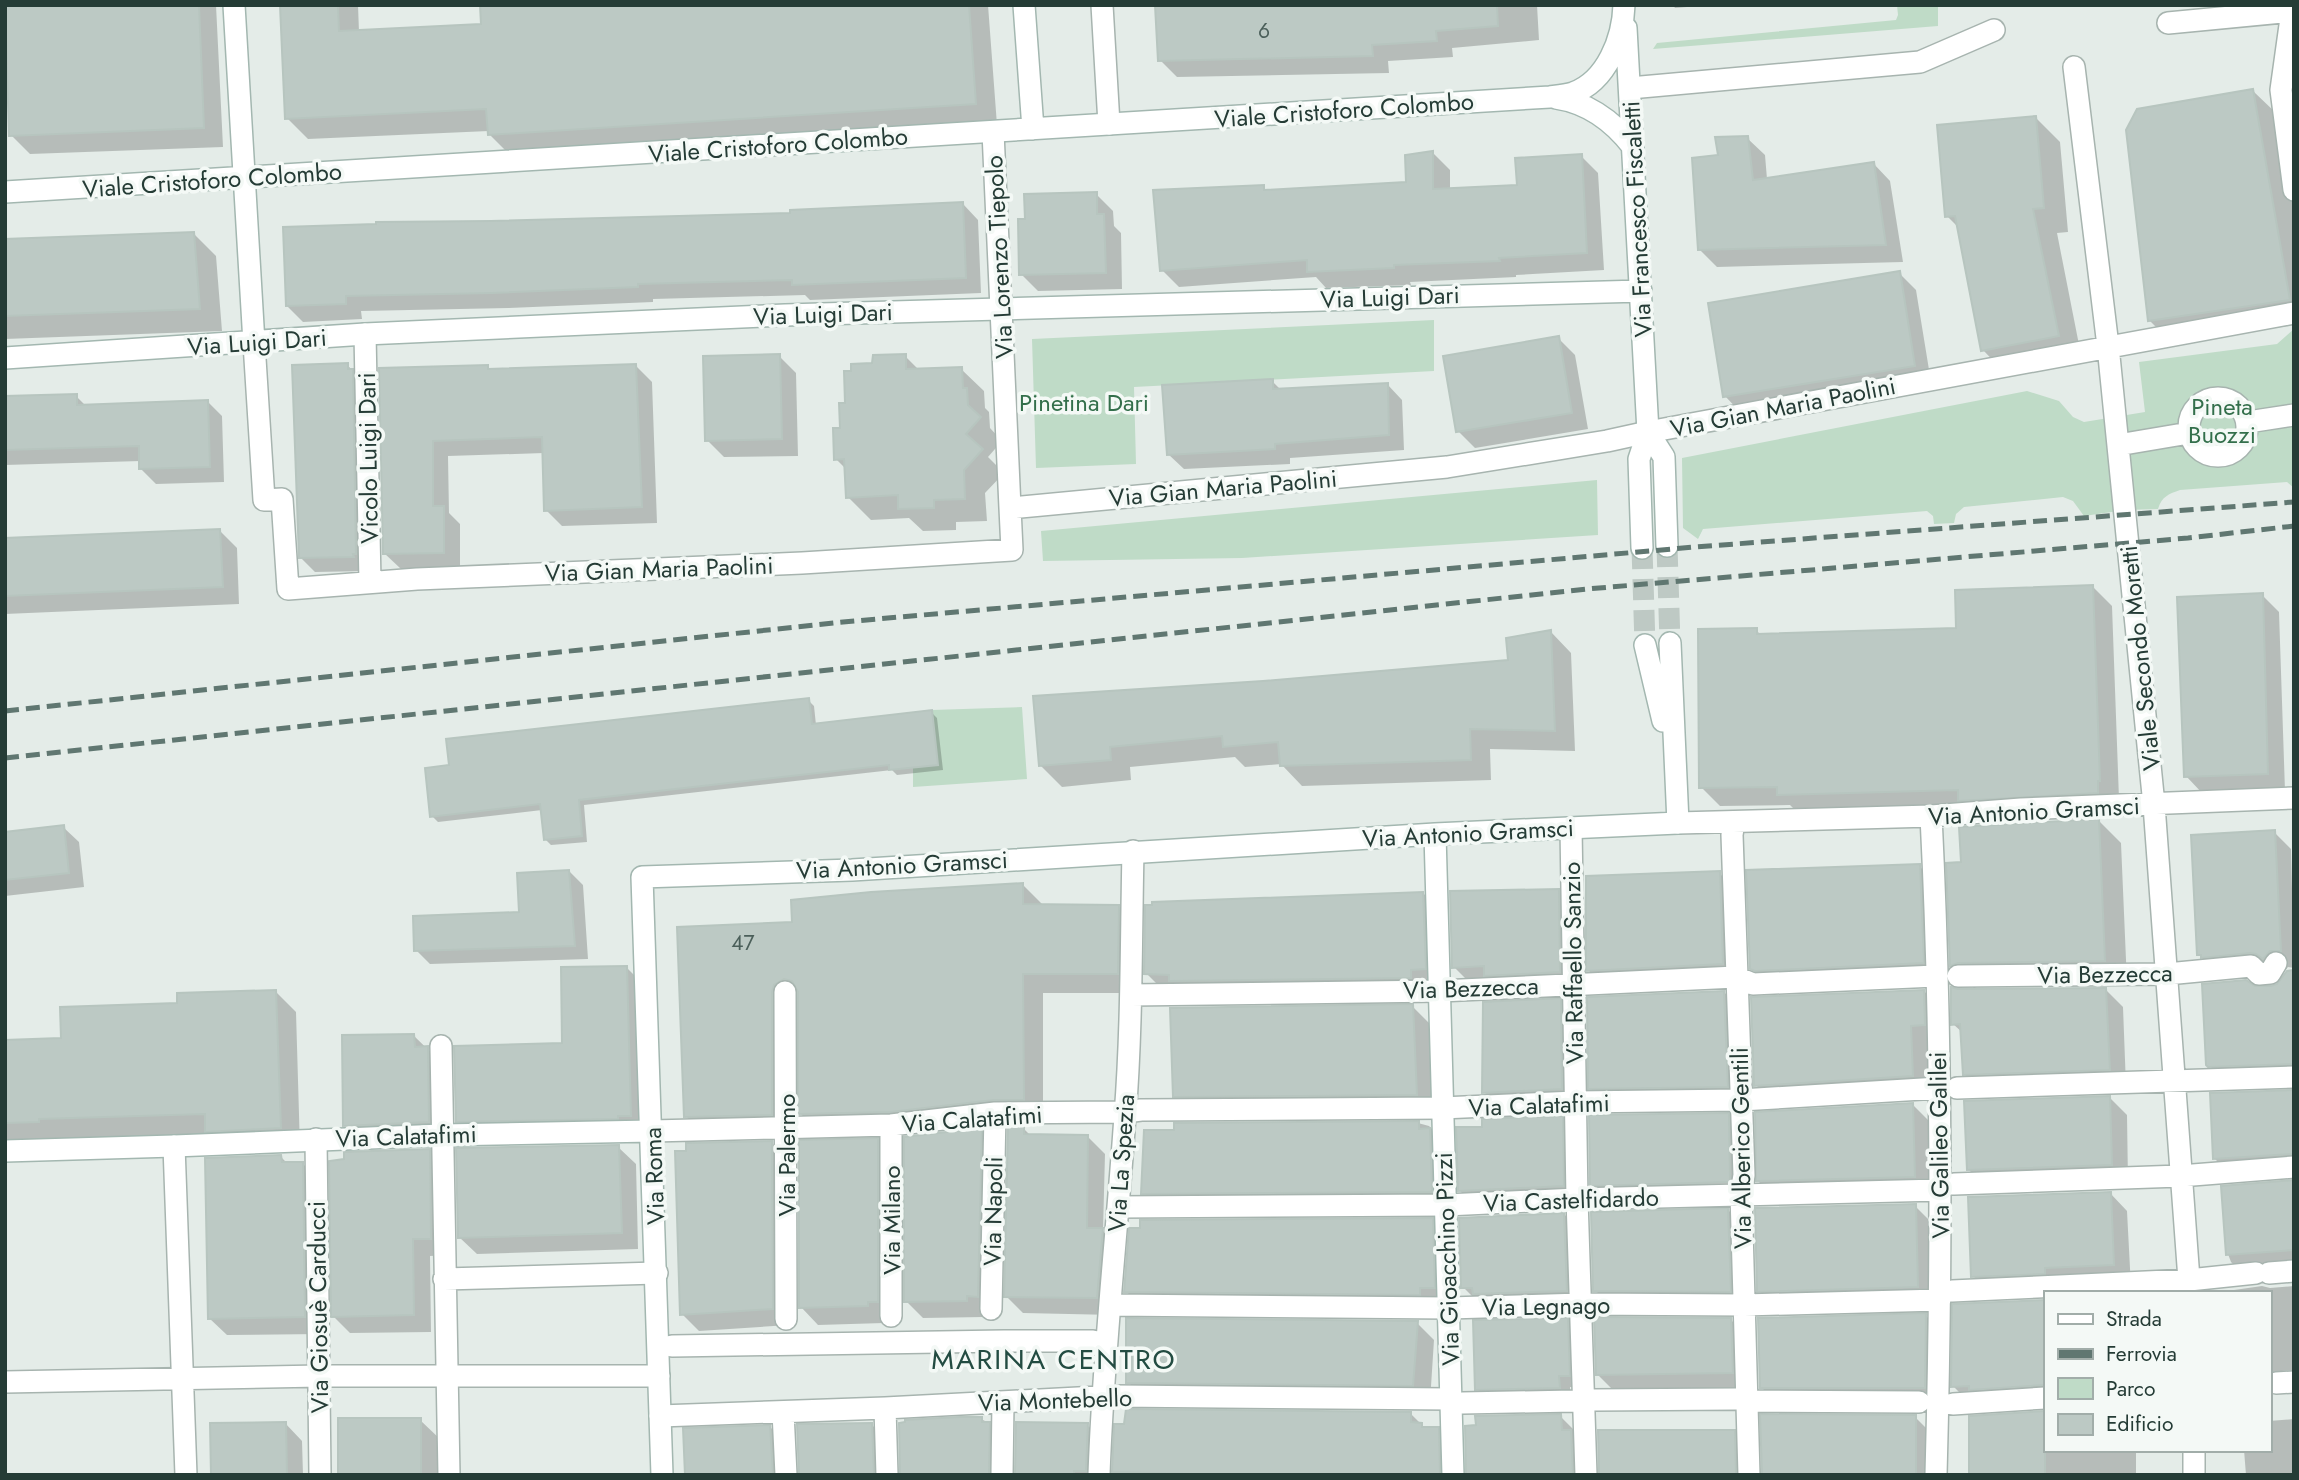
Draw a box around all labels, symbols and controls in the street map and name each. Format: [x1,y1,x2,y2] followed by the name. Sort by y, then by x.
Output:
[1258,16,1270,46] house number: 6
[1213,83,1475,137] street label: Viale Cristoforo Colombo
[1613,100,1661,338] street label: Via Francesco Fiscaletti
[647,118,909,172] street label: Viale Cristoforo Colombo
[81,153,343,207] street label: Viale Cristoforo Colombo
[976,154,1022,360] street label: Via Lorenzo Tiepolo
[1320,277,1460,317] street label: Via Luigi Dari
[753,294,893,334] street label: Via Luigi Dari
[186,320,328,364] street label: Via Luigi Dari
[1667,368,1899,446] street label: Via Gian Maria Paolini
[349,372,387,544] street label: Vicolo Luigi Dari
[1019,385,1149,420] park label: Pinetina Dari
[2188,389,2256,452] park label: Pineta Buozzi
[1107,461,1339,515] street label: Via Gian Maria Paolini
[2111,544,2169,772] street label: Viale Secondo Moretti
[544,548,774,590] street label: Via Gian Maria Paolini
[1927,788,2141,834] street label: Via Antonio Gramsci
[1361,810,1575,856] street label: Via Antonio Gramsci
[795,842,1009,888] street label: Via Antonio Gramsci
[1554,861,1592,1065] street label: Via Raffaello Sanzio
[731,928,755,958] house number: 47
[2037,955,2173,993] street label: Via Bezzecca
[1403,968,1539,1008] street label: Via Bezzecca
[1722,1047,1760,1249] street label: Via Alberico Gentili
[1920,1051,1958,1239] street label: Via Galileo Galilei
[1468,1085,1610,1125] street label: Via Calatafimi
[1099,1093,1143,1233] street label: Via La Spezia
[769,1094,804,1216] street label: Via Palermo
[900,1097,1044,1141] street label: Via Calatafimi
[335,1116,477,1156] street label: Via Calatafimi
[635,1127,673,1225] street label: Via Roma
[1426,1152,1468,1366] street label: Via Gioacchino Pizzi
[975,1156,1011,1266] street label: Via Napoli
[874,1165,909,1275] street label: Via Milano
[1483,1179,1659,1221] street label: Via Castelfidardo
[299,1201,337,1413] street label: Via Giosuè Carducci
[1481,1287,1611,1325] street label: Via Legnago
[2044,1291,2271,1452] legend
[2106,1304,2162,1334] text: Strada
[931,1339,1177,1380] district label: MARINA CENTRO
[2106,1339,2177,1369] text: Ferrovia
[2106,1374,2155,1404] text: Parco
[977,1380,1133,1420] street label: Via Montebello
[2106,1409,2173,1439] text: Edificio

